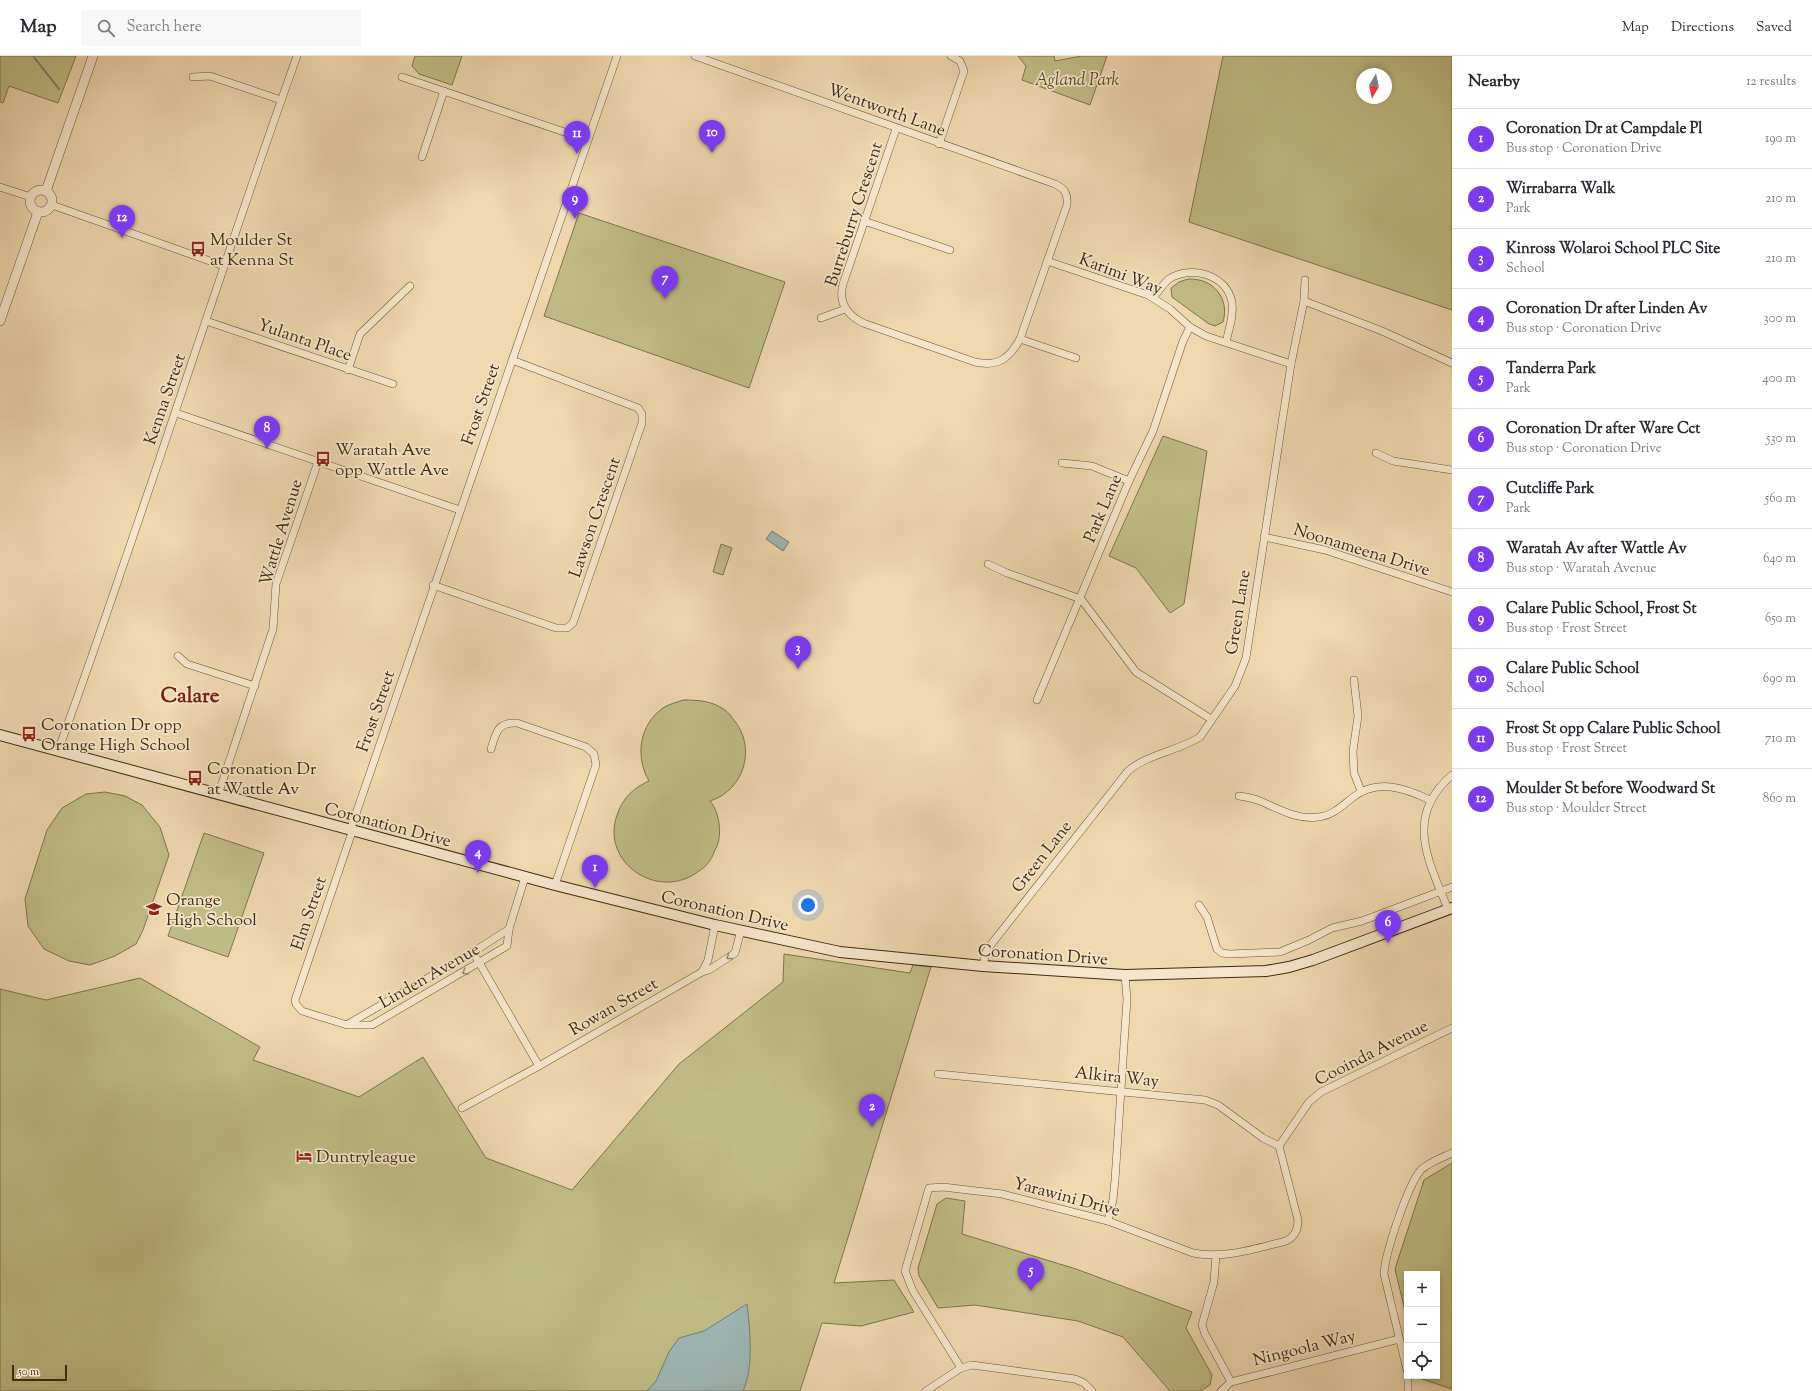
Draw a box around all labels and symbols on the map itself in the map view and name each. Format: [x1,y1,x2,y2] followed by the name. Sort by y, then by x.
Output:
[1356,68,1392,104] north arrow
[1035,69,1120,93] park label: Agland Park
[824,78,949,143] street label: Wentworth Lane
[699,120,725,153] pin: 10
[564,121,590,154] pin: 11
[820,139,890,290] street label: Burreburry Crescent
[562,186,588,219] pin: 9
[109,205,135,238] pin: 12
[210,229,294,273] place label: Moulder St at Kenna St
[189,240,207,258] bus stop icon: Moulder St at Kenna St
[1075,248,1166,302] street label: Karimi Way
[652,266,678,299] pin: 7
[254,314,355,368] street label: Yulanta Place
[139,351,193,448] street label: Kenna Street
[457,360,507,449] street label: Frost Street
[254,416,280,449] pin: 8
[335,439,449,483] place label: Waratah Ave opp Wattle Ave
[314,450,332,468] bus stop icon: Waratah Ave opp Wattle Ave
[564,454,628,581] street label: Lawson Crescent
[1079,471,1129,547] street label: Park Lane
[254,476,310,589] street label: Wattle Avenue
[1290,519,1433,583] street label: Noonameena Drive
[1220,568,1258,657] street label: Green Lane
[785,636,811,669] pin: 3
[352,667,402,756] street label: Frost Street
[160,682,220,712] district label: Calare
[41,714,190,758] place label: Coronation Dr opp Orange High School
[20,725,38,743] bus stop icon: Coronation Dr opp Orange High School
[207,758,317,802] place label: Coronation Dr at Wattle Av
[186,769,204,787] bus stop icon: Coronation Dr at Wattle Av
[321,797,454,854] street label: Coronation Drive
[1007,816,1078,898] street label: Green Lane
[465,840,491,873] pin: 4
[582,855,608,888] pin: 1
[286,873,334,954] street label: Elm Street
[658,886,791,938] street label: Coronation Drive
[166,889,257,933] place label: Orange High School
[798,895,818,915] your location
[145,900,163,918] school or university icon: Orange High School
[1375,910,1401,943] pin: 6
[375,938,485,1015] street label: Linden Avenue
[977,939,1109,973] street label: Coronation Drive
[726,952,733,960] one-way arrow
[461,967,469,974] one-way arrow
[565,973,663,1043] street label: Rowan Street
[1311,1015,1433,1093] street label: Cooinda Avenue
[1074,1062,1161,1094] street label: Alkira Way
[859,1094,885,1127] pin: 2
[316,1146,416,1170] place label: Duntryleague
[295,1147,313,1165] hotel icon: Duntryleague
[1011,1172,1123,1224] street label: Yarawini Drive
[1018,1258,1044,1291] pin: 5
[1251,1324,1359,1373] street label: Ningoola Way
[12,1363,67,1382] scale bar

